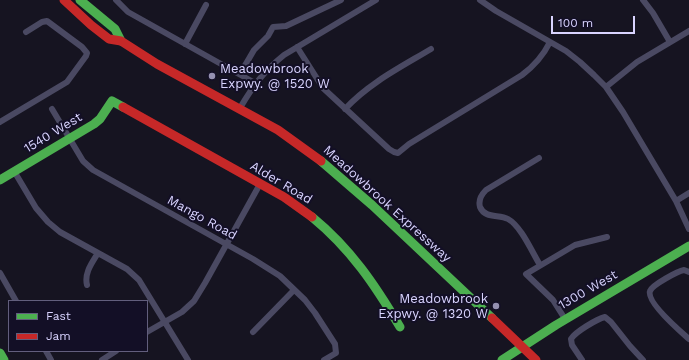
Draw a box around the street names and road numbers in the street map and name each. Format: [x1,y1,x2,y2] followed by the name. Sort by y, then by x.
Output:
[21,110,85,156] street label: 1540 West
[320,142,454,266] street label: Meadowbrook Expressway
[247,158,315,208] street label: Alder Road
[164,192,240,244] street label: Mango Road
[556,267,620,313] street label: 1300 West

